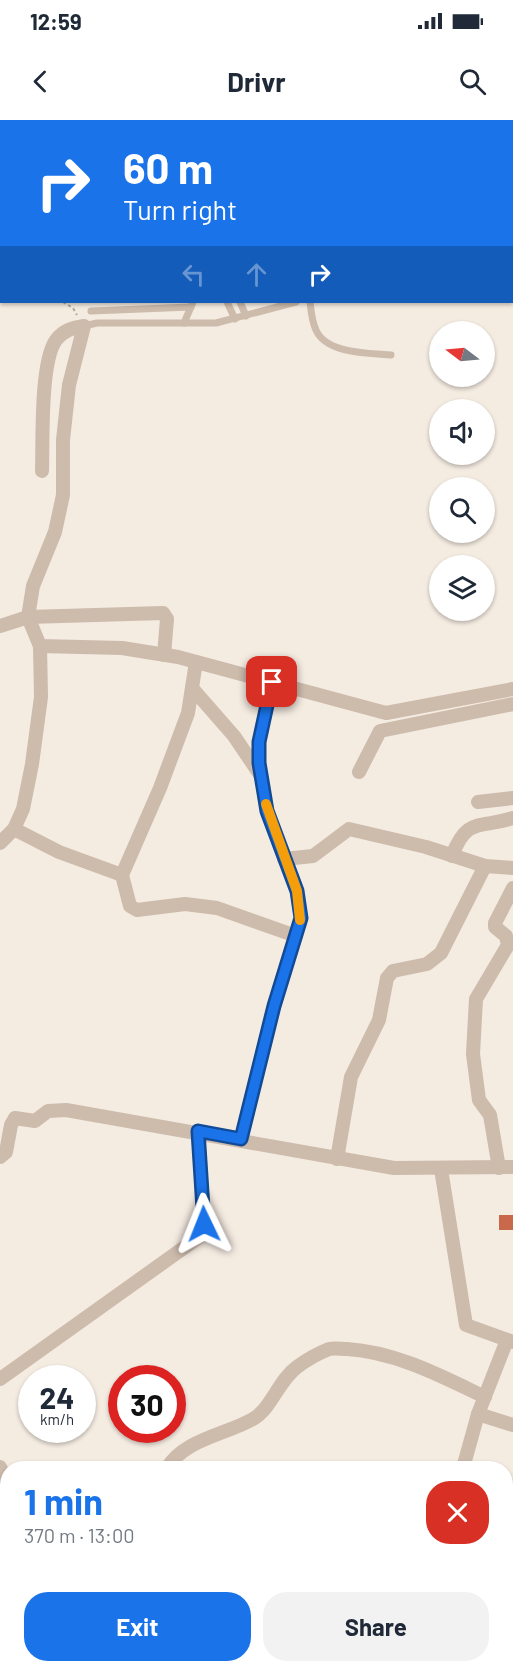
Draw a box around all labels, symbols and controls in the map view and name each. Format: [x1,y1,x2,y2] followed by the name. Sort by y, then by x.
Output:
[30,8,82,34] text: 12:59
[24,65,57,98] icon: back
[227,65,286,97] text: Drivr
[456,65,489,98] icon: search
[123,142,213,192] text: 60 m
[24,144,102,222] icon: right
[123,193,237,225] text: Turn right
[177,258,210,291] icon: left
[240,258,273,291] icon: ahead
[303,258,336,291] icon: right
[429,321,495,387] north arrow
[429,321,495,621] map controls
[429,399,495,465] button: sound
[429,477,495,543] button: search
[429,555,495,621] button: layers
[246,656,297,707] pin
[255,665,288,698] icon: arrive
[172,1192,236,1256] position arrow
[108,1365,186,1443] speed limit sign: 30
[40,1379,74,1415] text: 24
[40,1410,74,1428] text: km/h
[24,1479,103,1522] text: 1 min
[426,1481,489,1544] button: close
[24,1523,134,1547] text: 370 m · 13:00
[24,1592,251,1661] button: Exit
[263,1592,489,1661] button: Share

